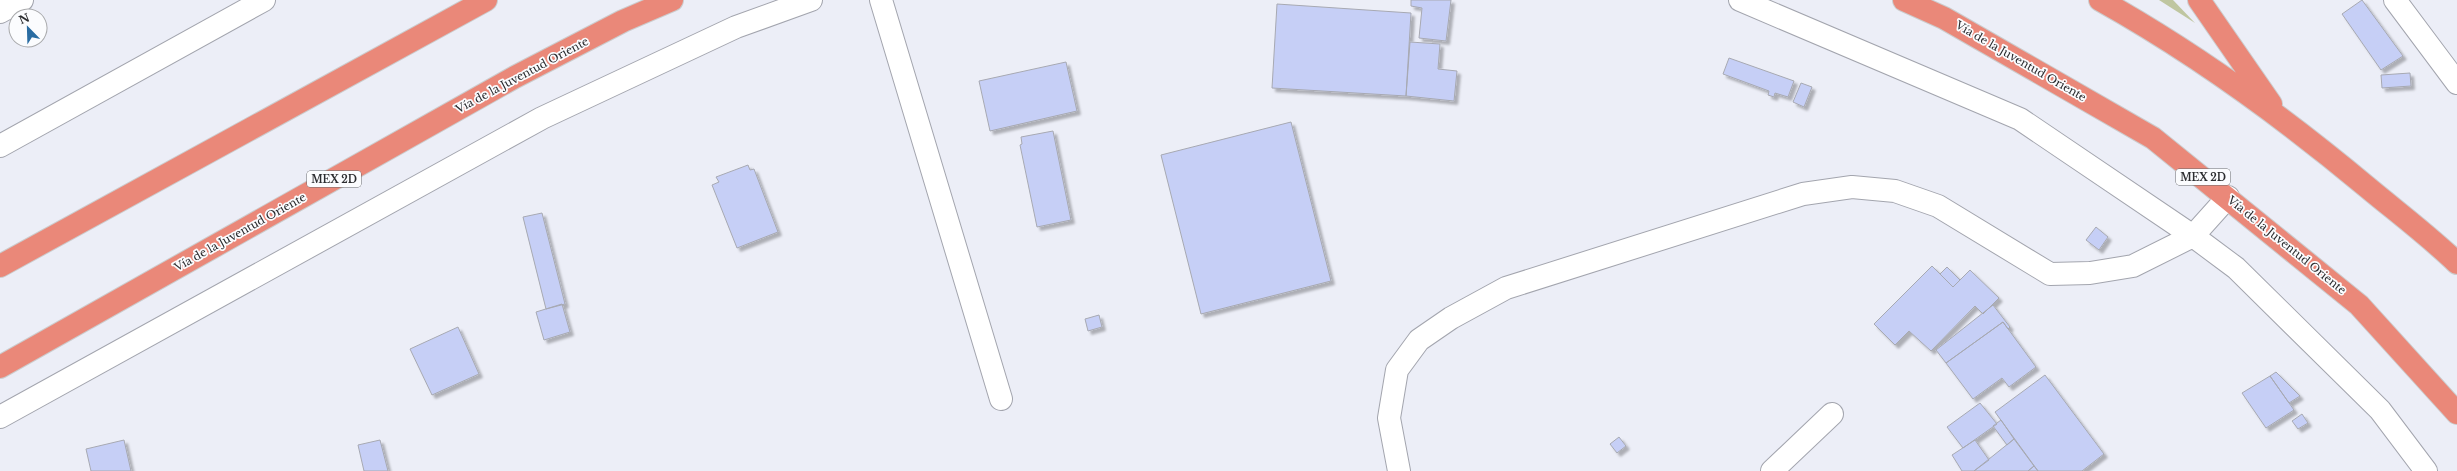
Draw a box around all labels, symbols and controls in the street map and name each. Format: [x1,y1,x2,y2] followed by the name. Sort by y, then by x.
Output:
[8,8,48,48] north arrow
[17,10,32,27] text: N
[1952,17,2089,104] street label: Vía de la Juventud Oriente
[452,34,591,117] street label: Vía de la Juventud Oriente
[2176,169,2230,185] road number: MEX 2D
[307,171,361,187] road number: MEX 2D
[171,190,308,275] street label: Vía de la Juventud Oriente
[2224,192,2349,297] street label: Vía de la Juventud Oriente

